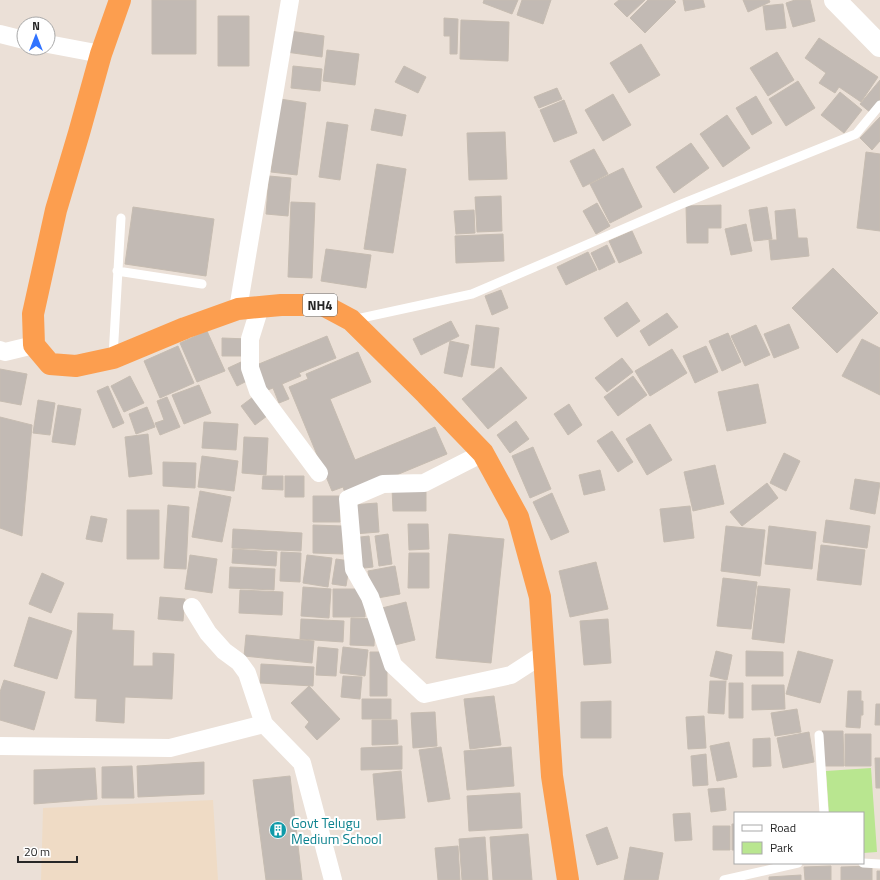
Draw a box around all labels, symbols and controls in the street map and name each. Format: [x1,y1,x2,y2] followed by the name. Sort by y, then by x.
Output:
[16,16,56,56] north arrow
[32,18,40,34] text: N
[303,294,337,316] road number: NH4
[291,812,382,849] place label: Govt Telugu Medium School
[734,812,864,864] legend
[770,818,796,837] text: Road
[268,820,288,840] building icon: Govt Telugu Medium School
[18,838,77,864] scale bar
[770,838,793,857] text: Park
[24,842,50,861] text: 20 m

